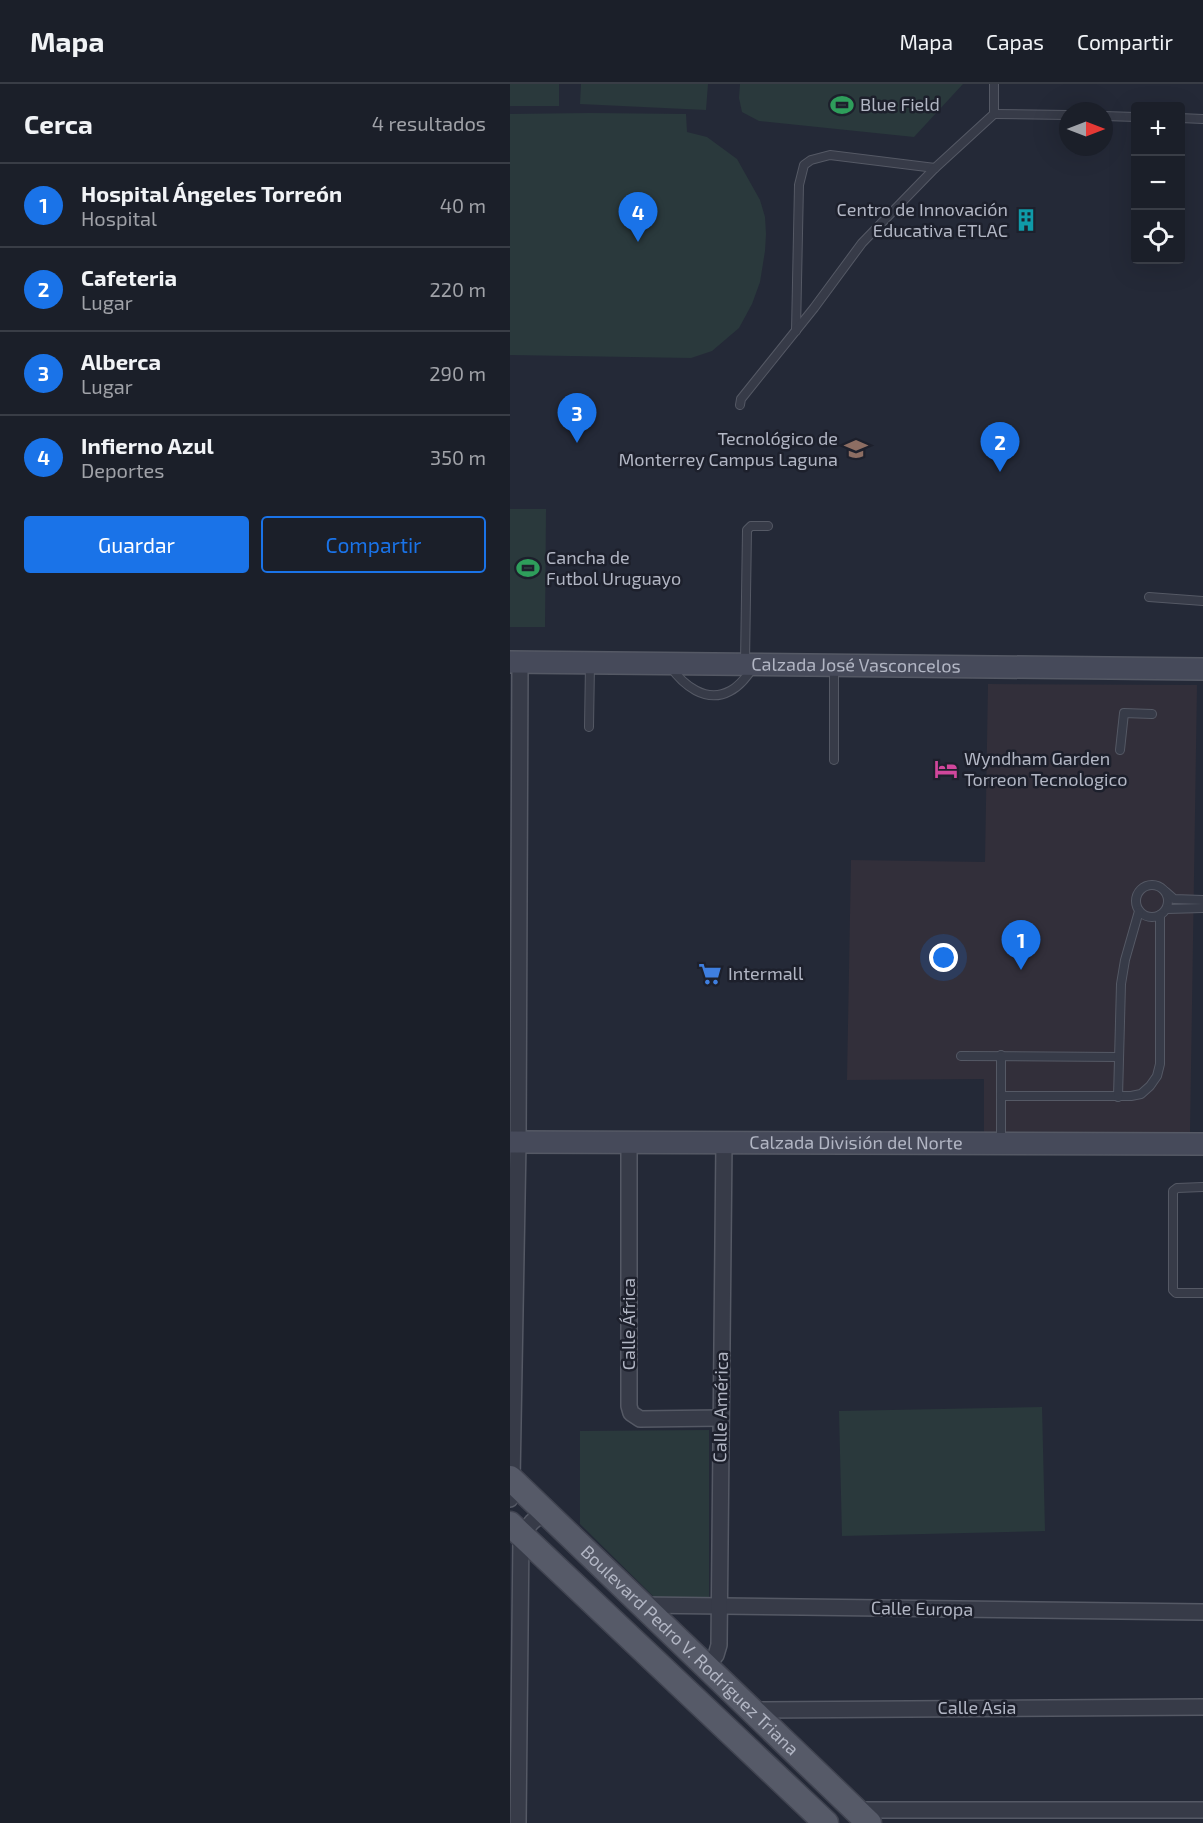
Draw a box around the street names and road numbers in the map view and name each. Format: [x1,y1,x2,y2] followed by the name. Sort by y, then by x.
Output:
[751,652,961,677] street label: Calzada José Vasconcelos
[749,1131,963,1153] street label: Calzada División del Norte
[617,1278,639,1370] street label: Calle África
[708,1351,732,1463] street label: Calle América
[577,1540,804,1760] street label: Boulevard Pedro V. Rodríguez Triana
[871,1596,973,1620] street label: Calle Europa
[938,1696,1016,1718] street label: Calle Asia

